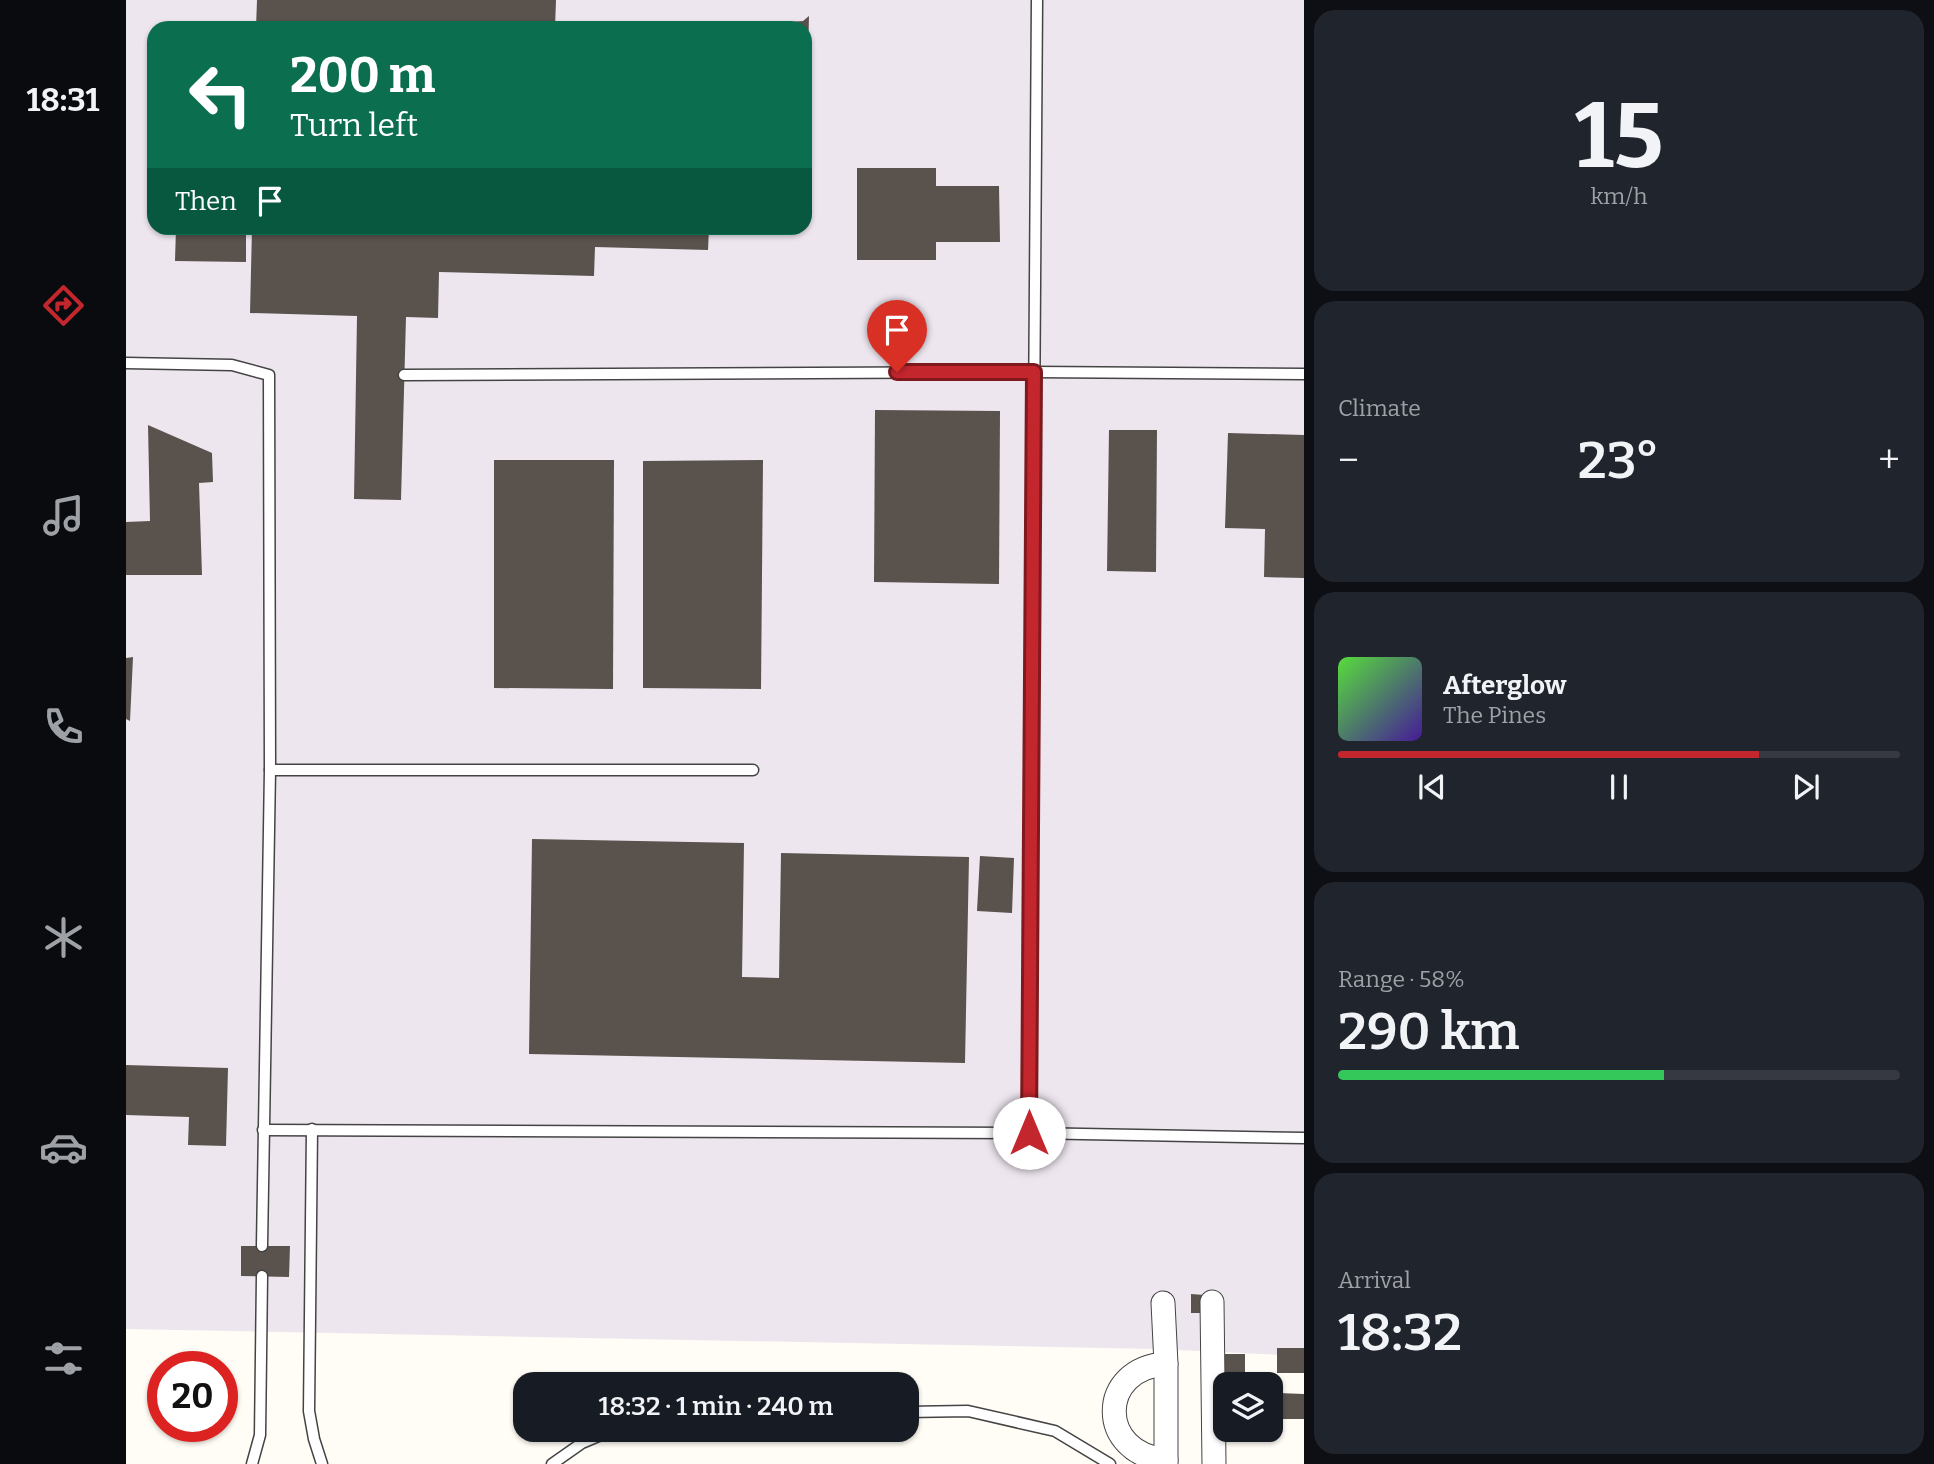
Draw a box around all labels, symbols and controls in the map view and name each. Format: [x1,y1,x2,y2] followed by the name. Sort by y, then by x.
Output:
[290,46,435,105] text: 200 m
[175,49,266,140] icon: left
[27,81,99,119] text: 18:31
[1574,82,1664,191] text: 15
[290,106,418,144] text: Turn left
[251,182,289,220] icon: arrive
[1591,182,1647,210] text: km/h
[175,186,237,217] text: Then
[39,281,88,330] icon: directions
[867,300,927,372] pin
[878,311,916,349] icon: arrive
[1338,394,1421,422] text: Climate
[1578,429,1660,492] text: 23°
[1338,437,1359,483] text: −
[1878,437,1900,483] text: +
[39,491,88,540] icon: music
[1443,670,1566,701] text: Afterglow
[1443,701,1546,729] text: The Pines
[39,702,88,751] icon: phone
[1413,768,1451,806] icon: previous
[1600,768,1638,806] icon: pause
[1787,768,1825,806] icon: next
[39,913,88,962] icon: climate
[1338,965,1465,993] text: Range · 58%
[1338,1000,1520,1063] text: 290 km
[992,1096,1066,1170] position arrow
[39,1123,88,1172] icon: car
[1338,1266,1411,1294] text: Arrival
[1338,1301,1462,1364] text: 18:32
[39,1334,88,1383] icon: filters
[147,1351,238,1442] speed limit sign: 20
[1213,1372,1283,1442] map controls
[1213,1372,1283,1442] button: layers
[599,1391,833,1422] text: 18:32 · 1 min · 240 m

